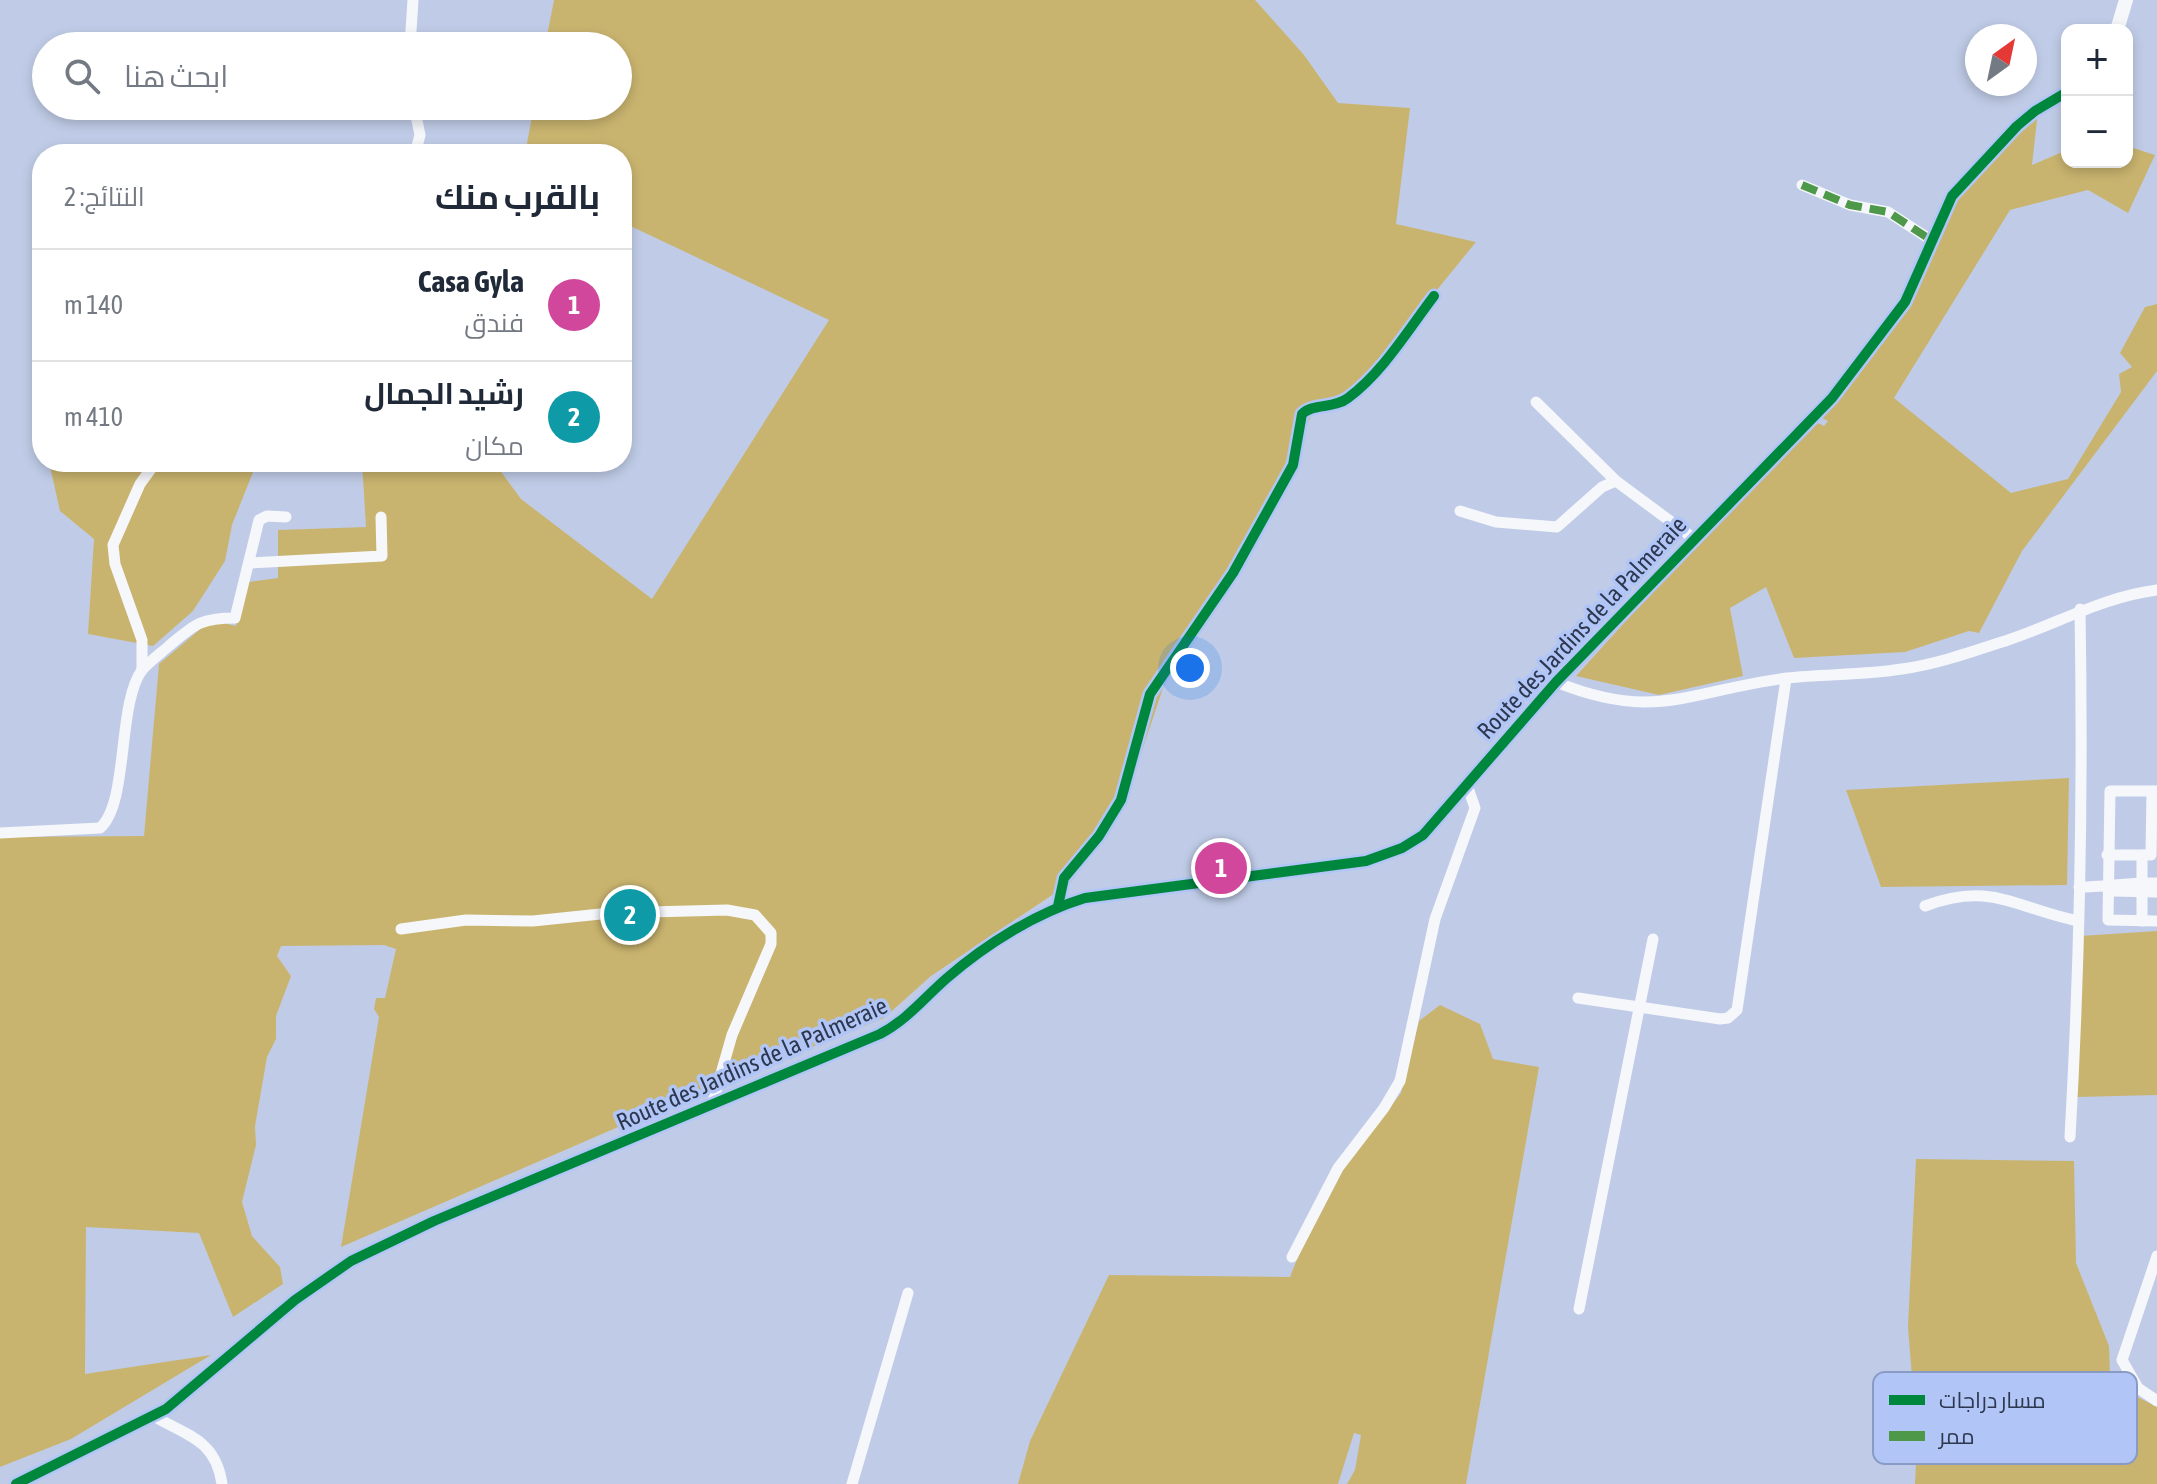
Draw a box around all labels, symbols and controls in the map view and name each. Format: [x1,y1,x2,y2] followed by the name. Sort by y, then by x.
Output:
[1965,24,2037,96] north arrow
[2061,24,2133,168] map controls
[2061,24,2133,96] button: +
[32,32,632,120] search box
[60,54,104,98] icon: search
[124,59,228,93] text: ابحث هنا
[2061,96,2133,168] button: −
[435,177,600,216] text: بالقرب منك
[64,182,145,212] text: النتائج: 2
[418,264,524,298] text: Casa Gyla
[64,290,123,320] text: 140 m
[568,290,580,320] text: 1
[464,308,524,338] text: فندق
[364,376,524,410] text: رشيد الجمال
[64,402,123,432] text: 410 m
[568,402,580,432] text: 2
[465,431,524,461] text: مكان
[1472,511,1692,744] street label: Route des Jardins de la Palmeraie
[1170,648,1210,688] your location
[1195,838,1247,898] pin: 1
[604,885,656,945] pin: 2
[612,992,891,1136] street label: Route des Jardins de la Palmeraie
[1873,1372,2137,1464] legend
[1939,1387,2046,1413] text: مسار دراجات
[1937,1423,1975,1449] text: ممر

